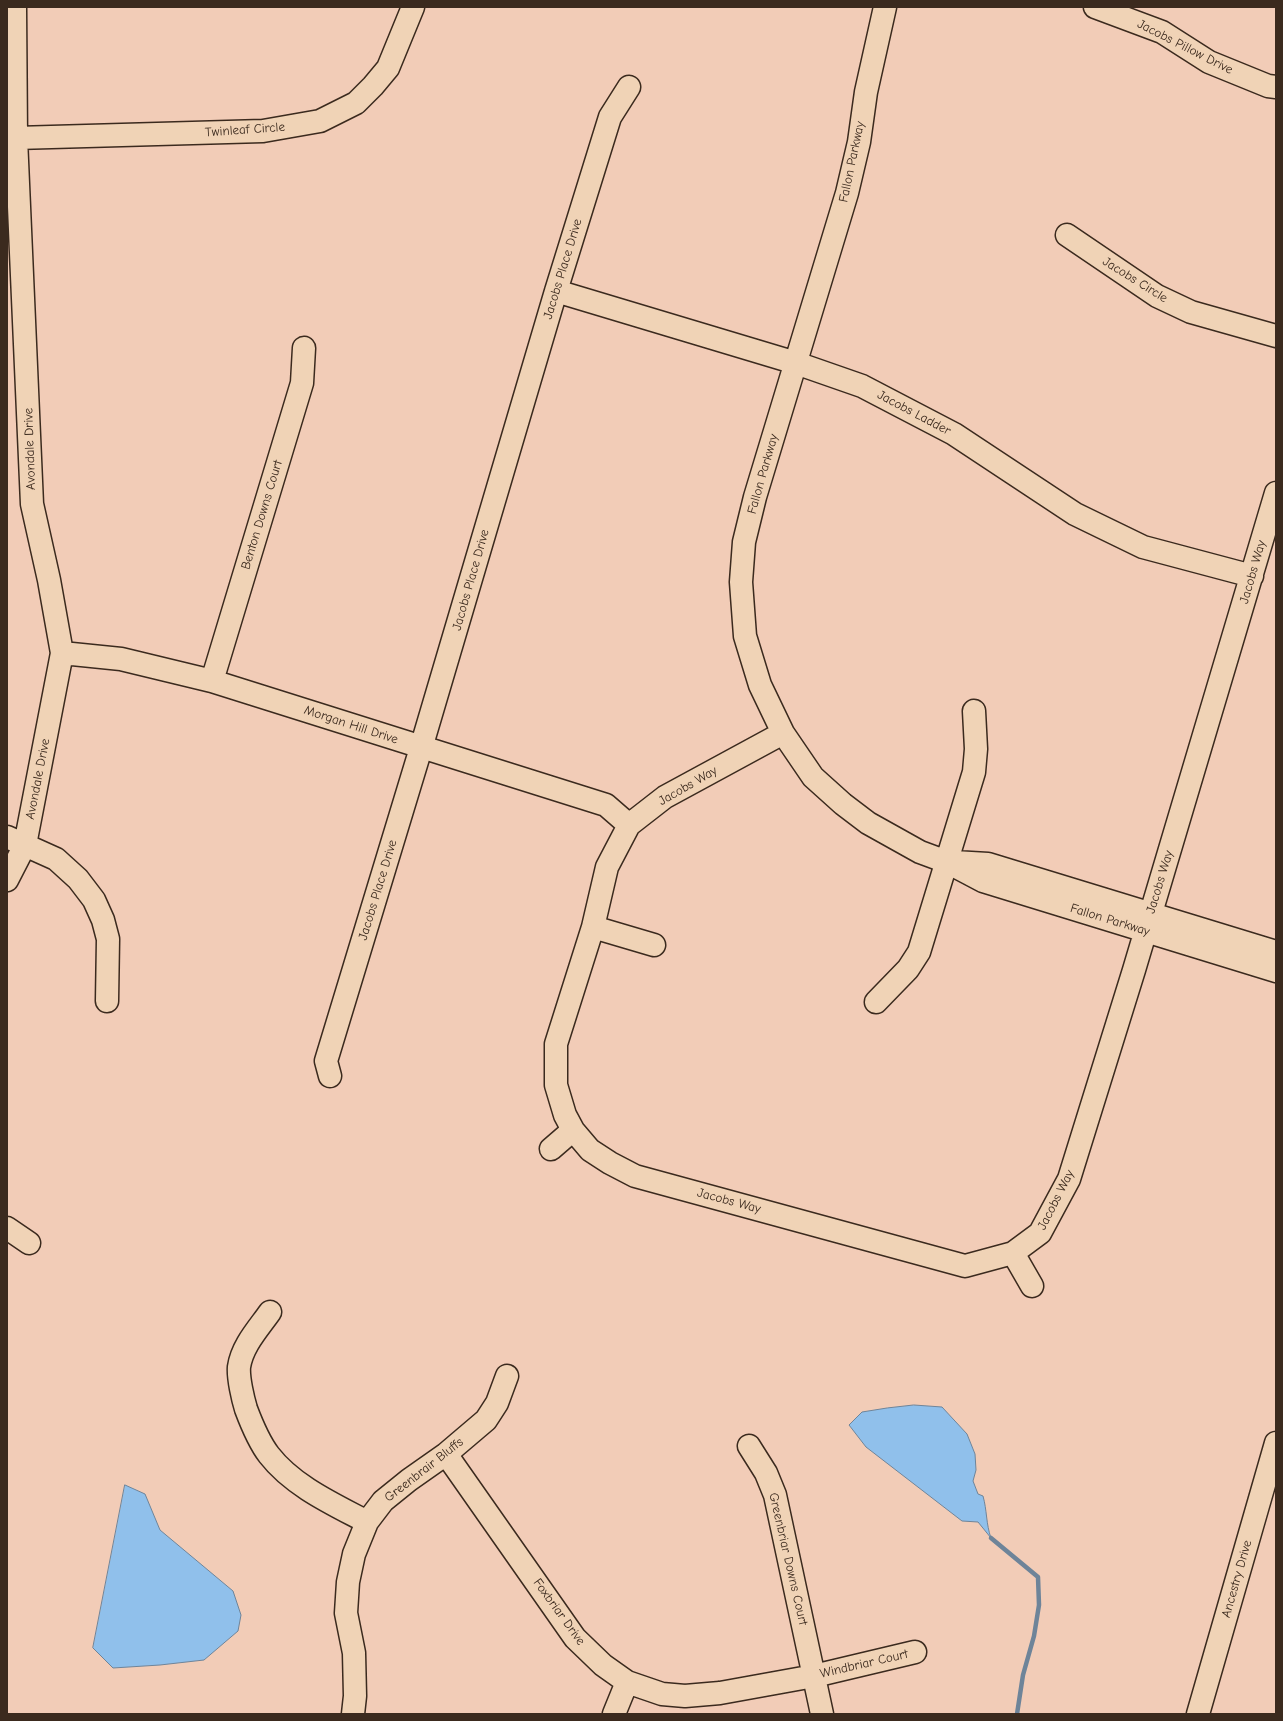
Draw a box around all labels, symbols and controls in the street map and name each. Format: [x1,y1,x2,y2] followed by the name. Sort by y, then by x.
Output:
[1135,16,1235,78] street label: Jacobs Pillow Drive
[205,119,285,141] street label: Twinleaf Circle
[836,120,868,204] street label: Fallon Parkway
[540,217,586,321] street label: Jacobs Place Drive
[1100,254,1170,306] street label: Jacobs Circle
[875,387,953,439] street label: Jacobs Ladder
[21,408,39,490] street label: Avondale Drive
[744,432,782,516] street label: Fallon Parkway
[238,458,286,572] street label: Benton Downs Court
[449,528,493,632] street label: Jacobs Place Drive
[1237,538,1269,606] street label: Jacobs Way
[302,702,400,748] street label: Morgan Hill Drive
[23,737,53,821] street label: Avondale Drive
[656,763,720,809] street label: Jacobs Way
[355,838,401,942] street label: Jacobs Place Drive
[1143,848,1177,916] street label: Jacobs Way
[1068,900,1152,940] street label: Fallon Parkway
[1034,1167,1078,1233] street label: Jacobs Way
[695,1185,763,1217] street label: Jacobs Way
[381,1434,467,1506] street label: Greenbrair Bluffs
[765,1491,811,1627] street label: Greenbriar Downs Court
[1218,1538,1256,1620] street label: Ancestry Drive
[530,1576,588,1648] street label: Foxbriar Drive
[818,1646,910,1682] street label: Windbriar Court

